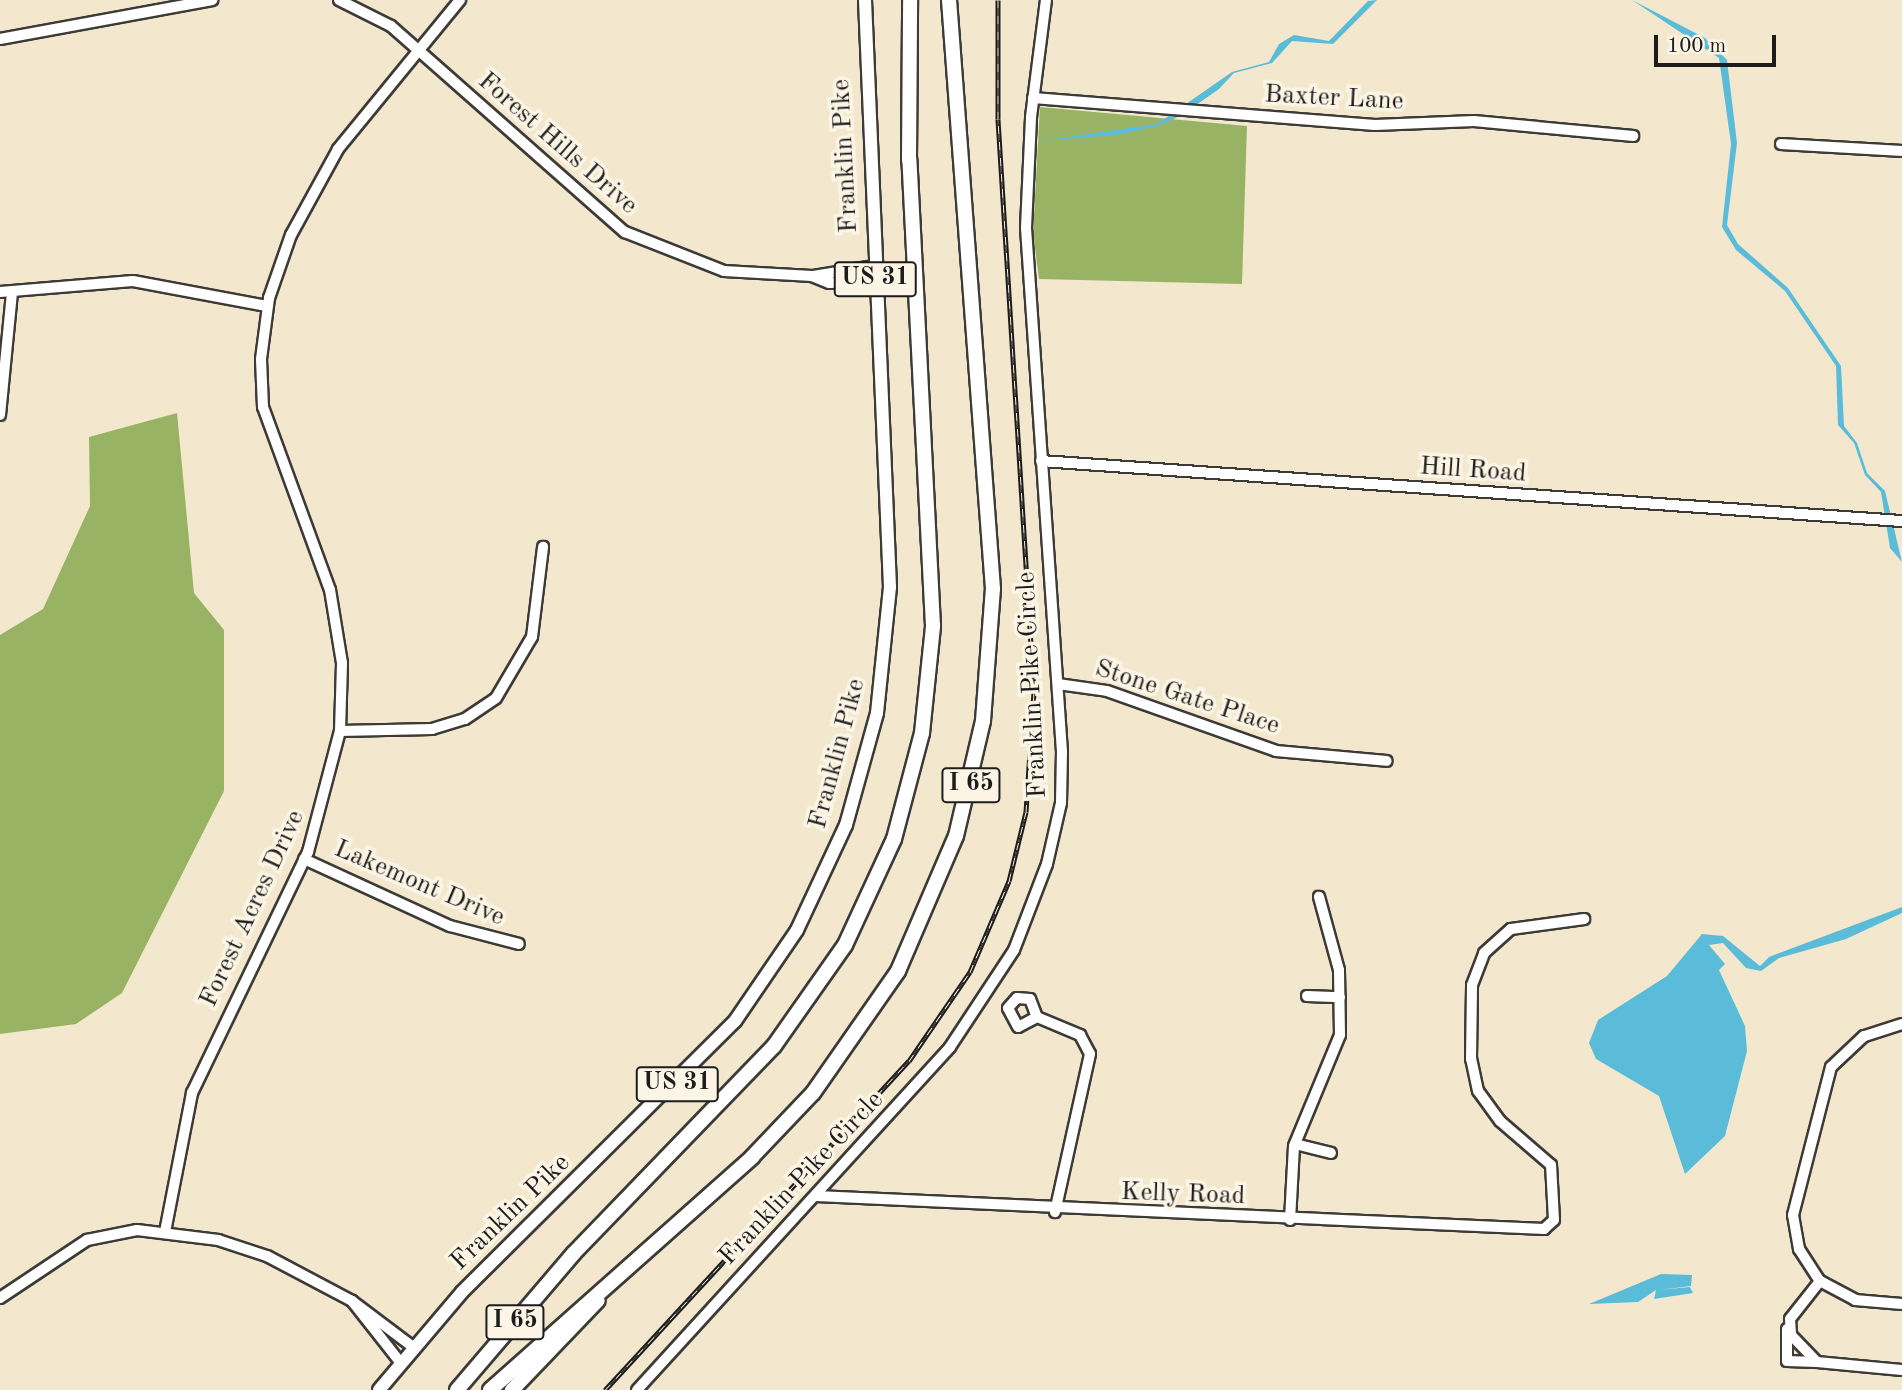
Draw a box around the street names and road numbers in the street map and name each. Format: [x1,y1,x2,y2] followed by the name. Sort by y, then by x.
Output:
[471,66,643,222] street label: Forest Hills Drive
[826,78,866,234] street label: Franklin Pike
[1263,80,1405,118] street label: Baxter Lane
[833,258,917,300] road number: US 31
[1419,452,1527,490] street label: Hill Road
[1011,571,1055,799] street label: Franklin Pike Circle
[1091,653,1283,743] street label: Stone Gate Place
[803,675,873,833] street label: Franklin Pike
[941,764,1001,806] road number: I 65
[194,806,312,1012] street label: Forest Acres Drive
[329,834,509,934] street label: Lakemont Drive
[635,1064,719,1104] road number: US 31
[713,1085,891,1273] street label: Franklin Pike Circle
[445,1148,577,1278] street label: Franklin Pike
[1120,1177,1246,1213] street label: Kelly Road
[485,1302,545,1342] road number: I 65

